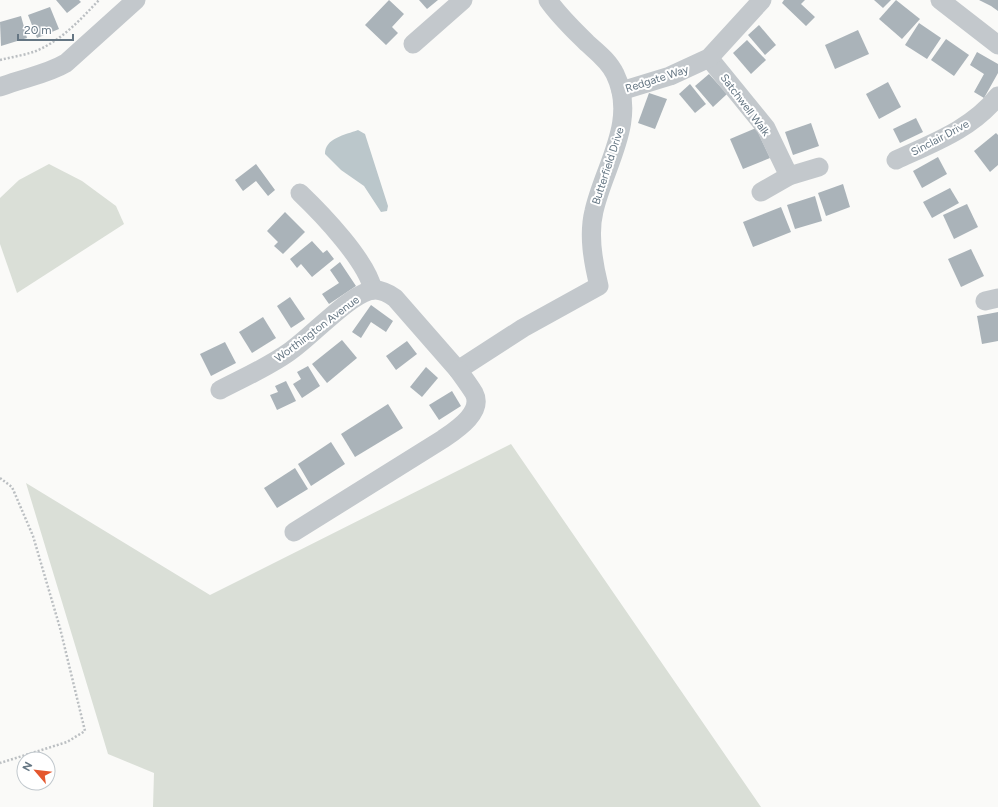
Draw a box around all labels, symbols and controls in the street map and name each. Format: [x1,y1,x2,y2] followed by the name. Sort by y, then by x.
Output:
[18,16,73,42] scale bar
[24,23,52,37] text: 20 m
[624,63,690,95] street label: Redgate Way
[718,72,773,139] street label: Satchwell Walk
[909,117,971,159] street label: Sinclair Drive
[589,126,627,206] street label: Butterfield Drive
[272,293,362,365] street label: Worthington Avenue
[16,751,56,791] north arrow
[20,760,35,773] text: N

